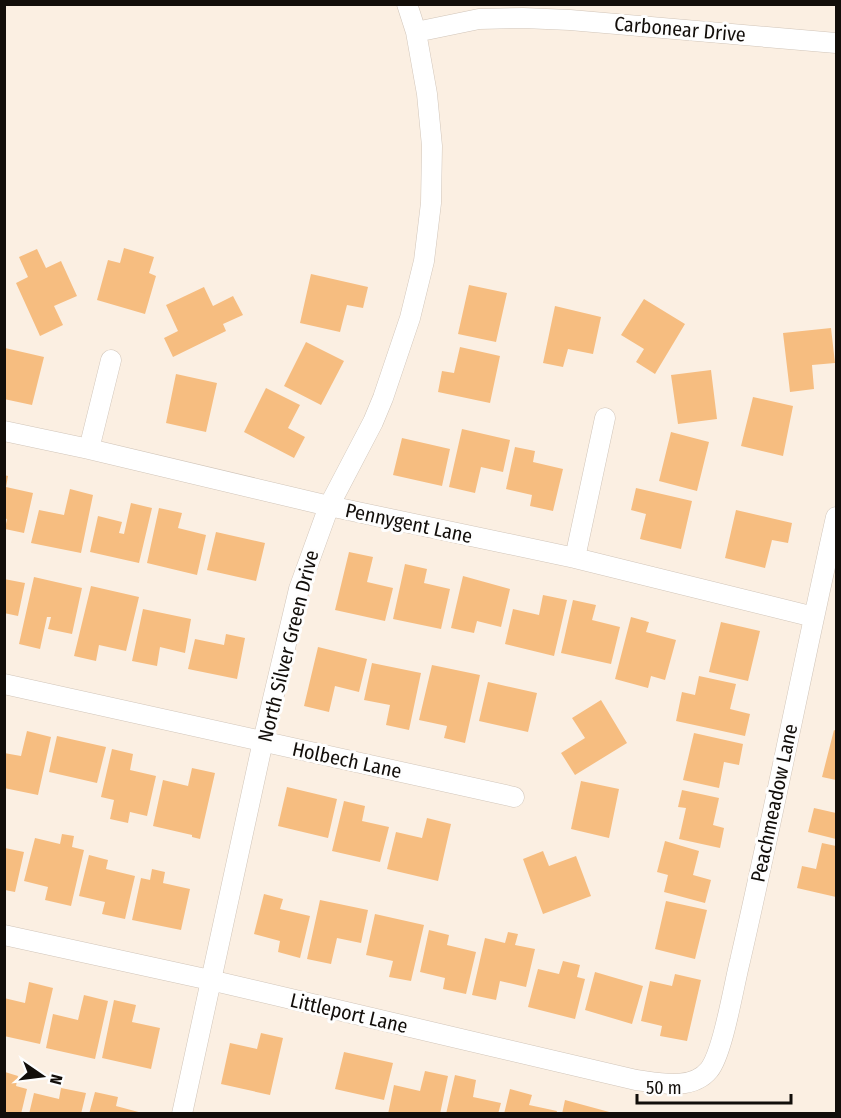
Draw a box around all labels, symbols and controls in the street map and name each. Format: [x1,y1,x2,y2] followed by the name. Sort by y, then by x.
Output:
[613,11,747,47] street label: Carbonear Drive
[343,498,475,548] street label: Pennygent Lane
[253,547,323,745] street label: North Silver Green Drive
[745,722,803,884] street label: Peachmeadow Lane
[290,737,404,783] street label: Holbech Lane
[288,988,410,1038] street label: Littleport Lane
[12,1046,72,1106] north arrow
[637,1067,792,1105] scale bar
[46,1073,66,1086] text: N
[646,1077,682,1099] text: 50 m

